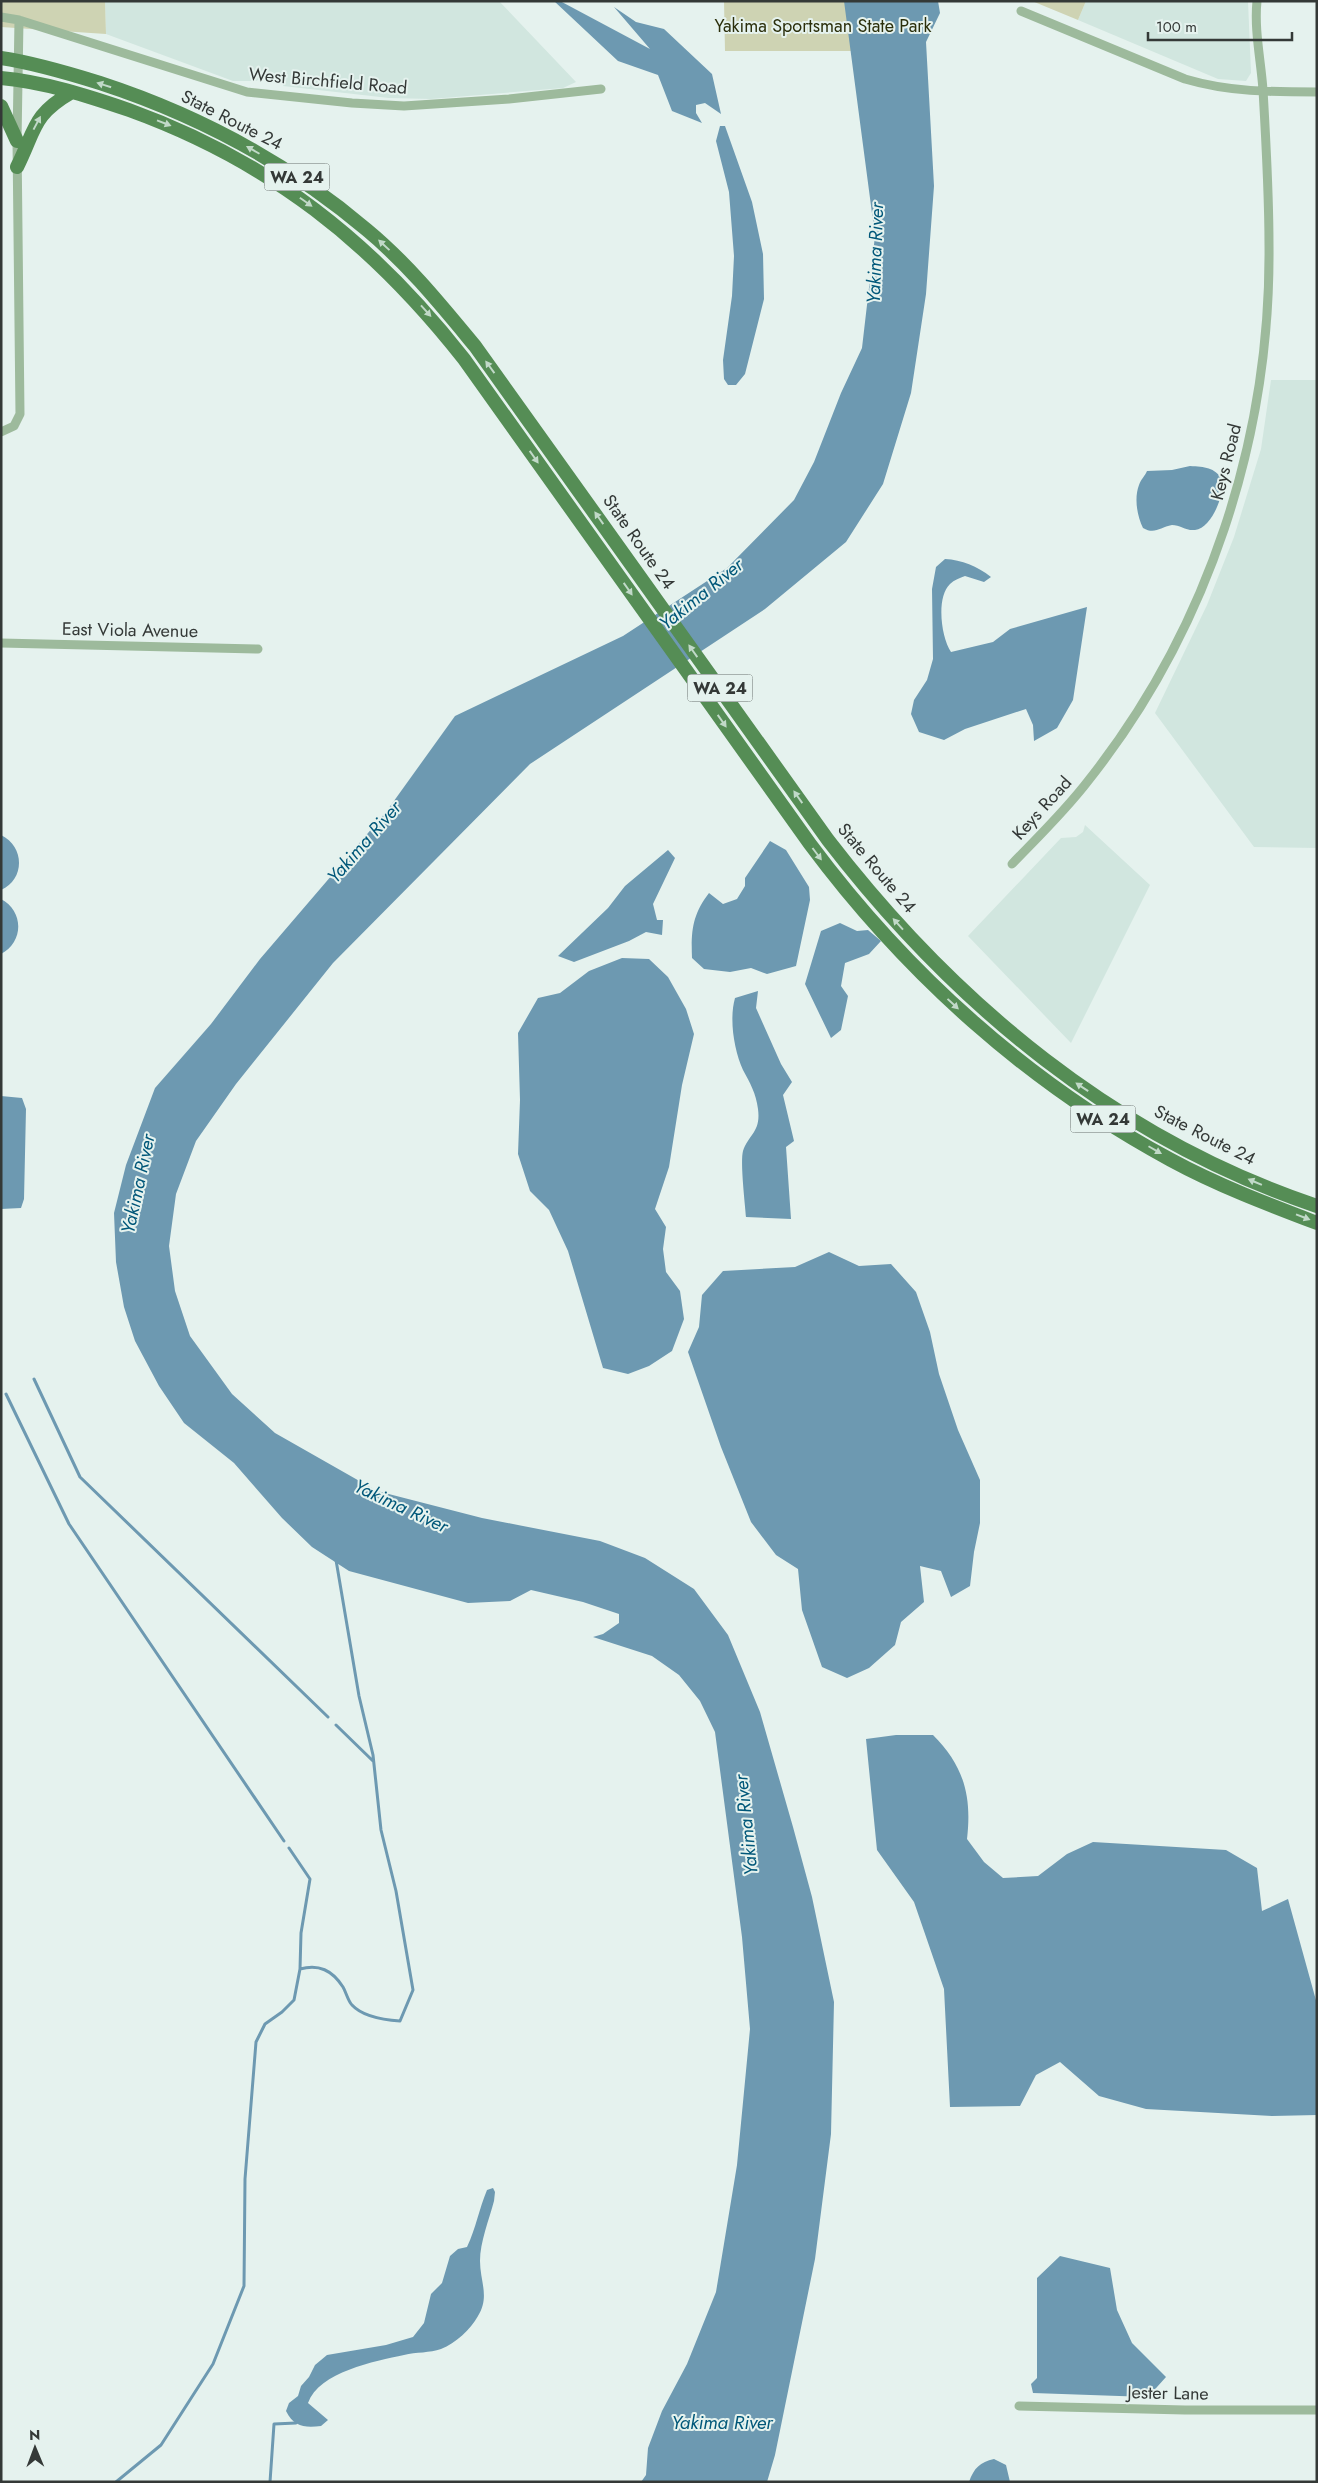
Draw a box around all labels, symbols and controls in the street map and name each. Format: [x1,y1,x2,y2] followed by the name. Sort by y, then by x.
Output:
[1148,10,1292,42] scale bar
[715,13,931,39] park label: Yakima Sportsman State Park
[1156,16,1197,38] text: 100 m
[248,61,408,101] street label: West Birchfield Road
[97,80,112,88] one-way arrow
[177,83,287,157] street label: State Route 24
[33,116,41,131] one-way arrow
[157,120,171,128] one-way arrow
[245,146,260,154] one-way arrow
[264,163,330,190] road number: WA 24
[299,197,313,207] one-way arrow
[860,200,890,304] water label: Yakima River
[378,239,390,251] one-way arrow
[420,305,432,317] one-way arrow
[485,361,496,374] one-way arrow
[1204,421,1248,503] street label: Keys Road
[529,450,539,464] one-way arrow
[597,489,681,595] street label: State Route 24
[594,511,604,525] one-way arrow
[653,551,750,636] water label: Yakima River
[623,582,633,596] one-way arrow
[62,616,198,644] street label: East Viola Avenue
[688,644,698,657] one-way arrow
[688,674,752,701] road number: WA 24
[717,714,728,727] one-way arrow
[1006,770,1078,846] street label: Keys Road
[792,791,803,804] one-way arrow
[321,794,408,889] water label: Yakima River
[831,817,923,919] street label: State Route 24
[812,847,822,861] one-way arrow
[892,919,904,931] one-way arrow
[946,998,958,1010] one-way arrow
[1076,1082,1089,1092] one-way arrow
[1150,1098,1260,1172] street label: State Route 24
[1070,1106,1136,1132] road number: WA 24
[114,1130,162,1236] water label: Yakima River
[1148,1146,1161,1155] one-way arrow
[1248,1177,1262,1185] one-way arrow
[1295,1214,1310,1221] one-way arrow
[349,1472,454,1540] water label: Yakima River
[727,1772,765,1877] water label: Yakima River
[1125,2379,1209,2407] street label: Jester Lane
[671,2409,774,2436] water label: Yakima River
[10,2423,60,2473] north arrow
[29,2425,41,2445] text: N

